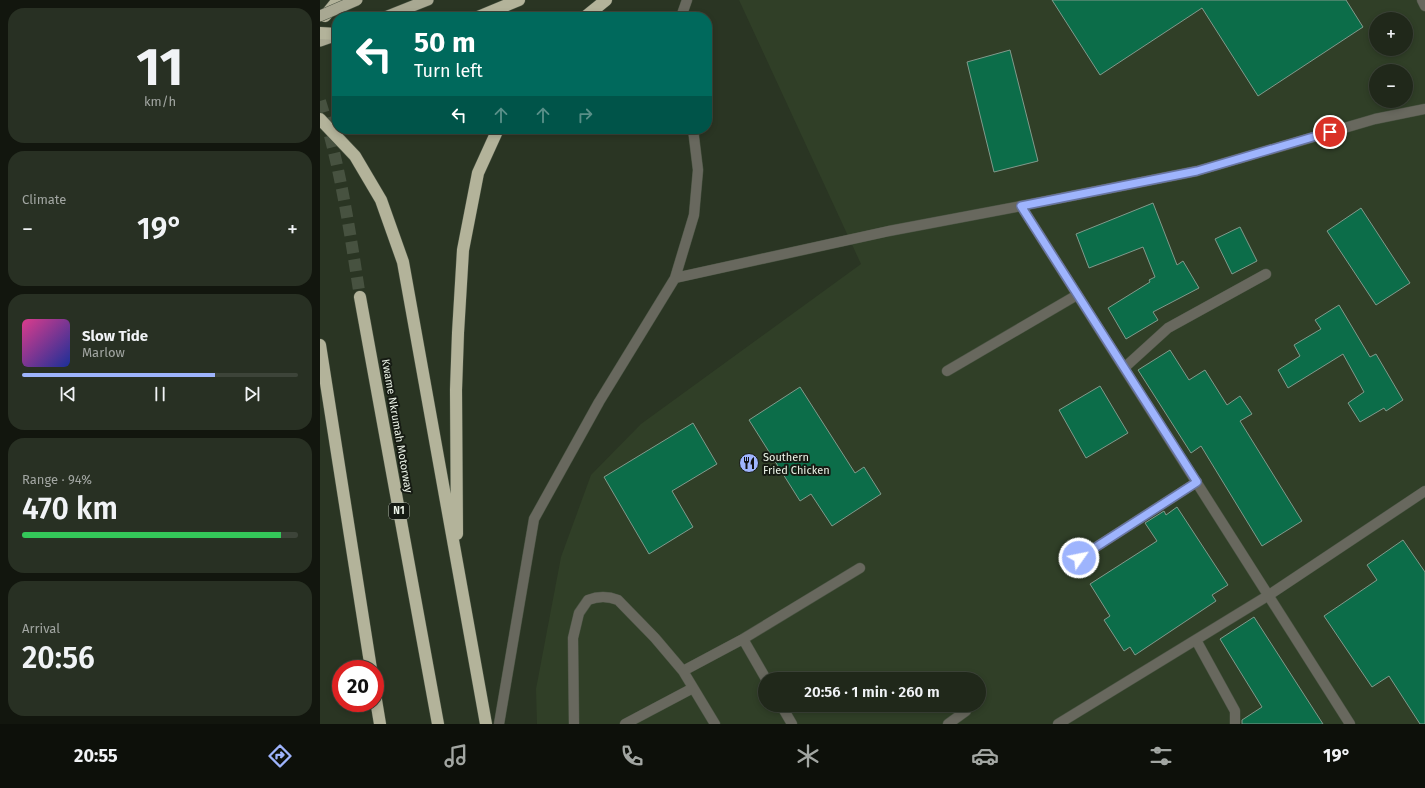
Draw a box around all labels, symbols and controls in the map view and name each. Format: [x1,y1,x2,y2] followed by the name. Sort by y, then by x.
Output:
[1369,12,1413,108] map controls
[1369,12,1413,56] button: +
[414,26,476,59] text: 50 m
[348,28,400,80] icon: left
[136,36,184,99] text: 11
[414,60,483,82] text: Turn left
[1369,64,1413,108] button: −
[144,94,176,109] text: km/h
[448,104,470,126] icon: left
[490,104,512,126] icon: ahead
[532,104,554,126] icon: ahead
[574,104,596,126] icon: right
[1313,115,1347,149] pin
[1319,121,1341,143] icon: arrive
[22,192,66,207] text: Climate
[137,211,183,247] text: 19°
[22,216,33,243] text: −
[287,216,298,243] text: +
[82,327,148,345] text: Slow Tide
[82,345,125,360] text: Marlow
[379,358,415,494] street label: Kwame Nkrumah Motorway
[57,383,79,405] icon: previous
[149,383,171,405] icon: pause
[241,383,263,405] icon: next
[763,451,830,477] place label: Southern Fried Chicken
[738,452,760,474] restaurant icon: Southern Fried Chicken
[22,472,92,487] text: Range · 94%
[22,491,118,527] text: 470 km
[389,503,409,519] road number: N1
[1058,537,1100,579] position arrow
[22,621,60,636] text: Arrival
[22,640,95,676] text: 20:56
[332,660,384,712] speed limit sign: 20
[804,683,940,701] text: 20:56 · 1 min · 260 m
[266,742,294,770] icon: directions
[442,742,470,770] icon: music
[618,742,646,770] icon: phone
[794,742,822,770] icon: climate
[971,742,999,770] icon: car
[1147,742,1175,770] icon: filters
[74,745,118,767] text: 20:55
[1323,745,1351,767] text: 19°

